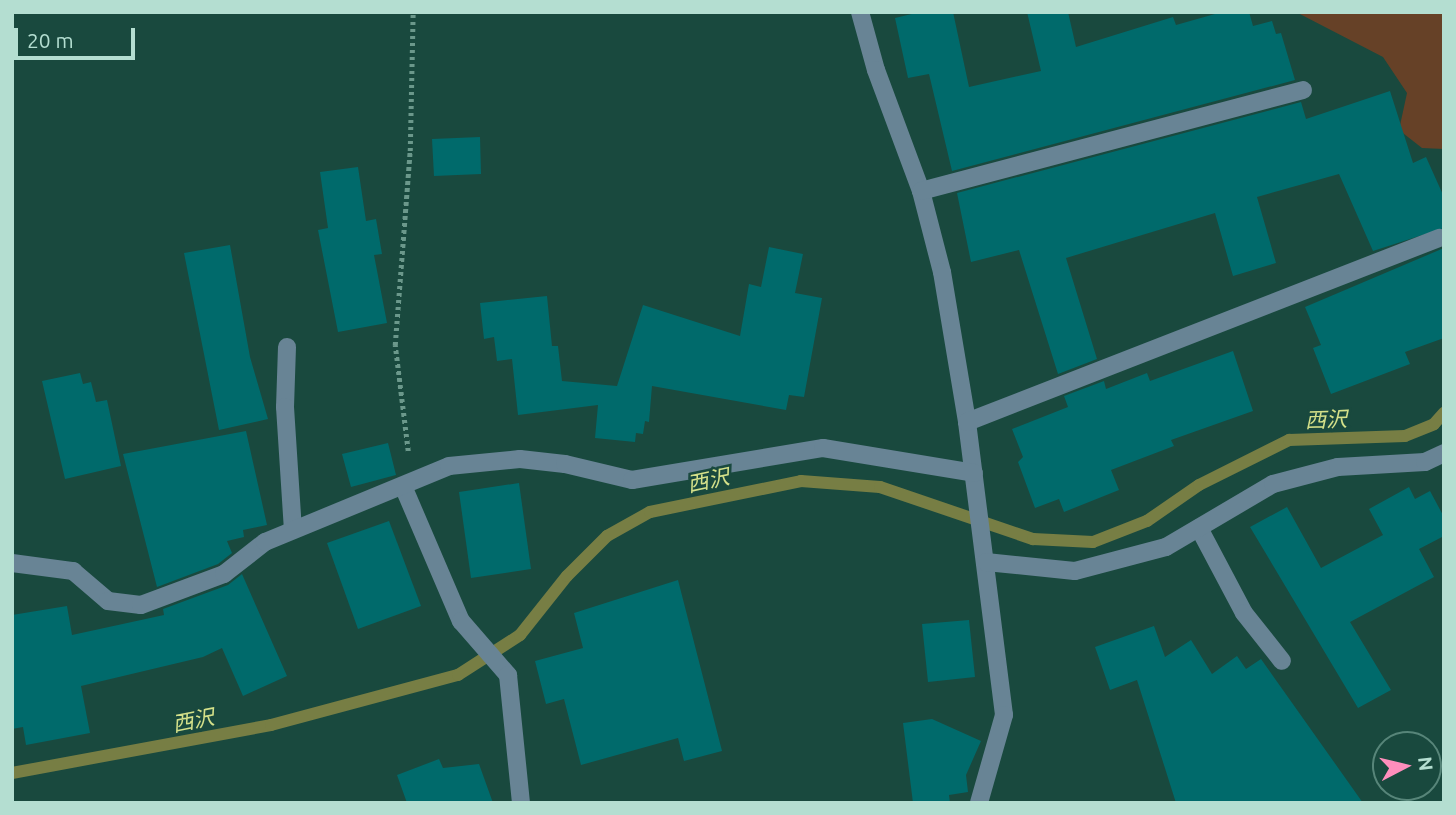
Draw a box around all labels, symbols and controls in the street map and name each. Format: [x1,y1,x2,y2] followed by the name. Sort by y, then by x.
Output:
[18,14,138,58] scale bar
[27,28,74,52] text: 20 m
[1305,406,1347,432] water label: 西沢
[685,463,731,497] water label: 西沢
[170,704,216,736] water label: 西沢
[1372,731,1442,801] north arrow
[1414,755,1438,772] text: N

